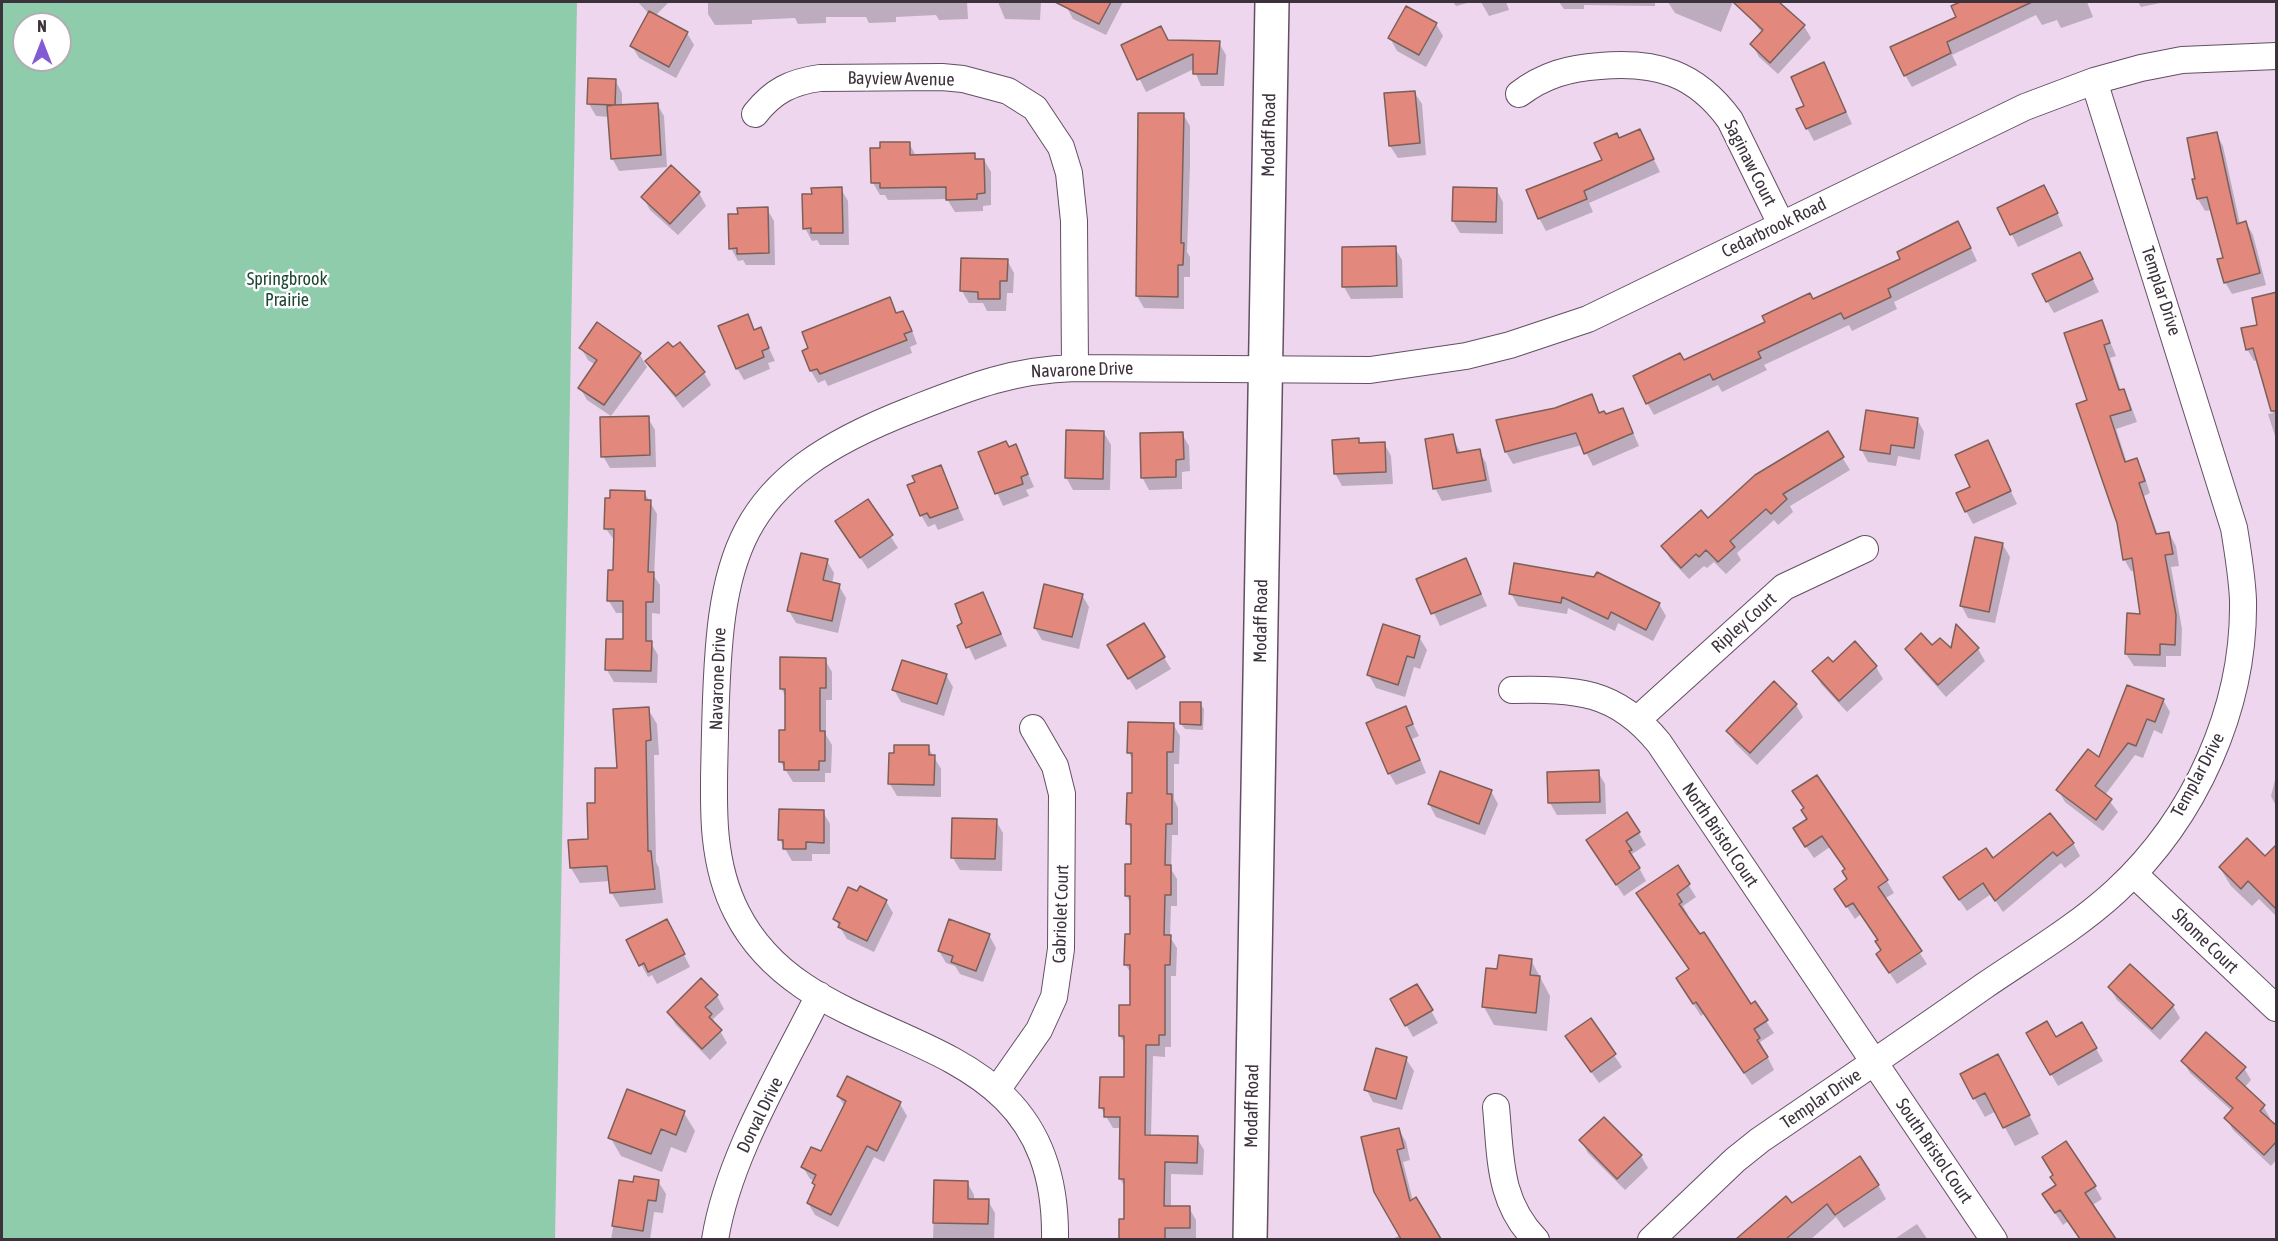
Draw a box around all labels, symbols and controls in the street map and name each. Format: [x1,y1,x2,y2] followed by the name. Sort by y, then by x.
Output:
[12,12,72,72] north arrow
[37,17,47,35] text: N
[847,67,955,91] street label: Bayview Avenue
[1257,93,1281,177] street label: Modaff Road
[1719,116,1781,210] street label: Saginaw Court
[1718,193,1830,263] street label: Cedarbrook Road
[2136,244,2186,338] street label: Templar Drive
[247,268,327,310] park label: Springbrook Prairie
[1030,357,1134,383] street label: Navarone Drive
[1249,579,1273,663] street label: Modaff Road
[1707,588,1781,658] street label: Ripley Court
[705,627,731,731] street label: Navarone Drive
[2167,729,2229,821] street label: Templar Drive
[1677,779,1763,891] street label: North Bristol Court
[1048,864,1074,964] street label: Cabriolet Court
[2167,904,2243,978] street label: Shome Court
[1240,1064,1264,1148] street label: Modaff Road
[1777,1064,1865,1134] street label: Templar Drive
[732,1074,788,1156] street label: Dorval Drive
[1891,1095,1977,1207] street label: South Bristol Court

